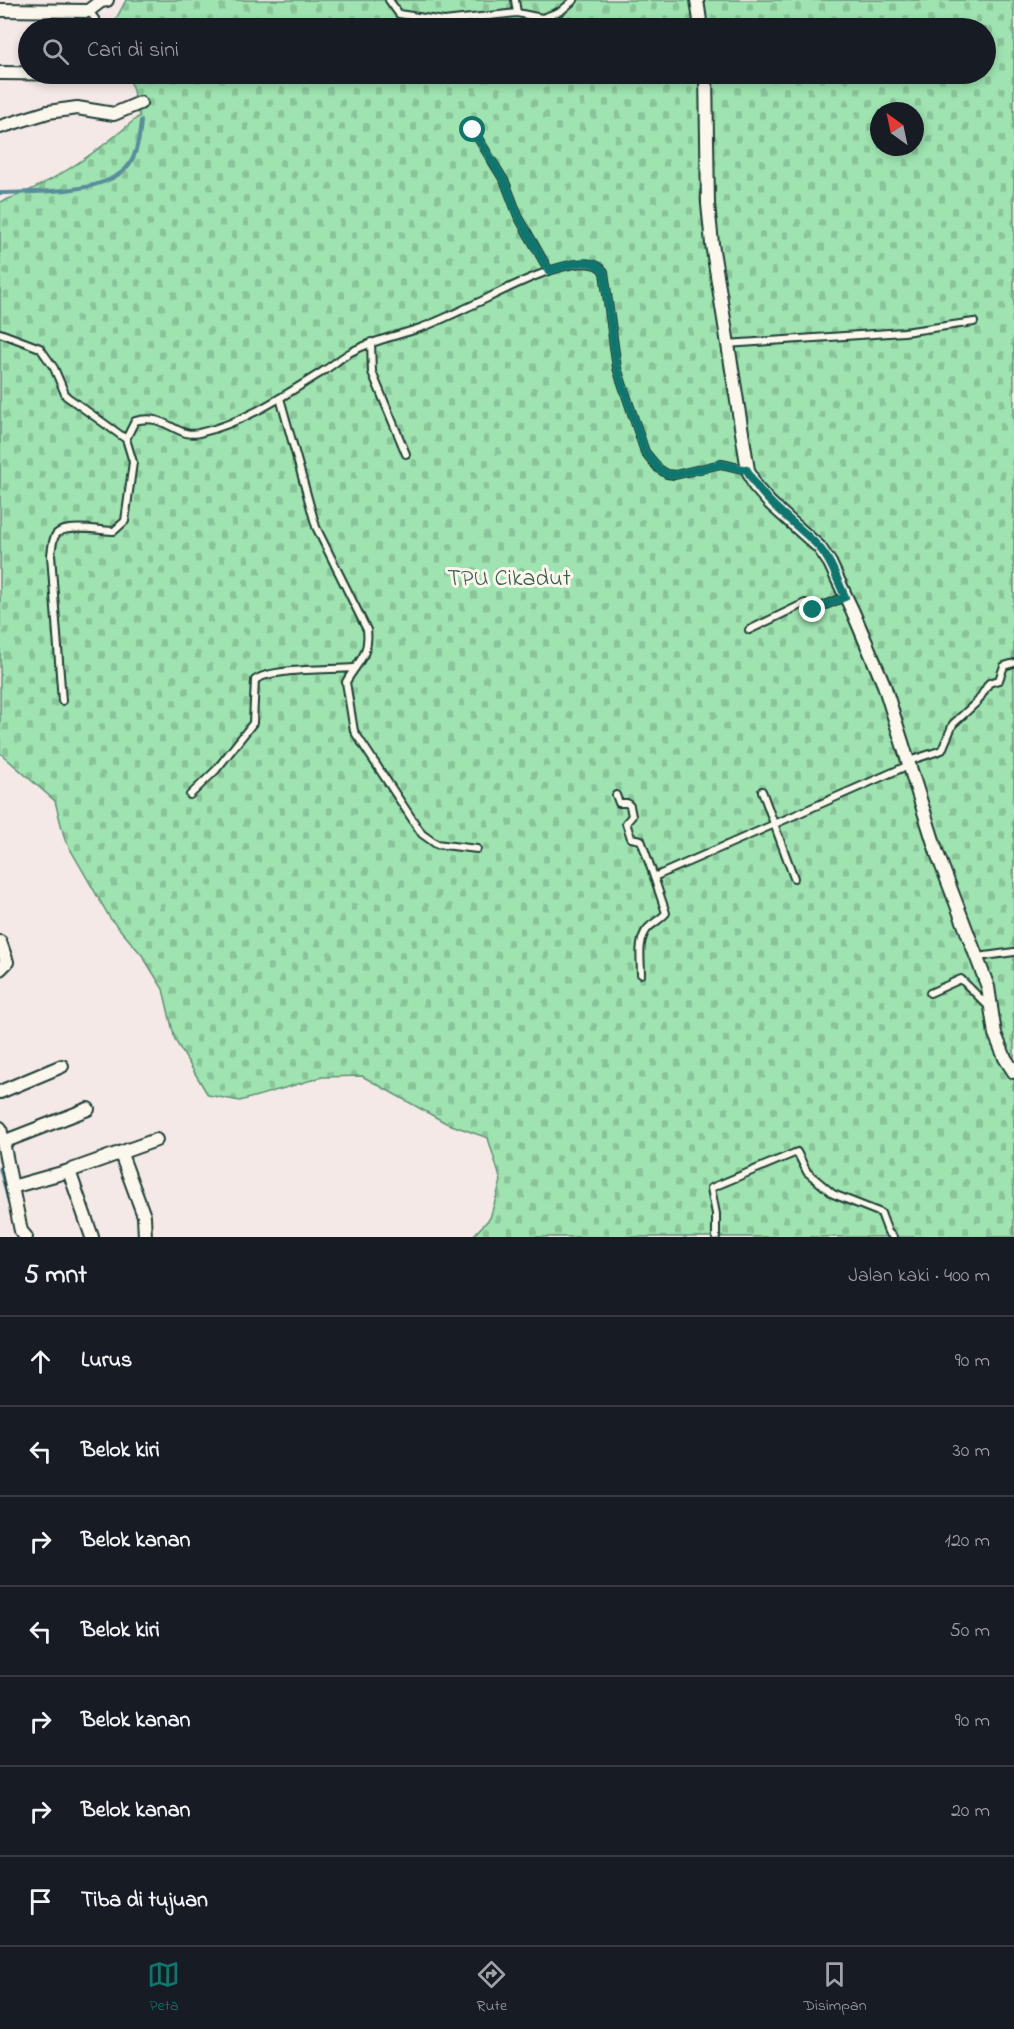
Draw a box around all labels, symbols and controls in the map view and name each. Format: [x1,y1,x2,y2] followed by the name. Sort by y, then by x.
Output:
[18,18,996,84] search box
[39,35,72,68] icon: search
[87,35,179,67] text: Cari di sini
[870,102,924,156] north arrow
[459,116,485,142] route start
[447,562,571,597] park label: TPU Cikadut
[799,596,825,622] route end
[24,1257,87,1295] text: 5 mnt
[848,1262,990,1291] text: Jalan kaki · 400 m
[24,1345,57,1378] icon: ahead
[81,1345,132,1377] text: Lurus
[955,1347,990,1376] text: 90 m
[24,1435,57,1468] icon: left
[81,1435,160,1467] text: Belok kiri
[953,1437,990,1466] text: 30 m
[24,1525,57,1558] icon: right
[81,1525,190,1557] text: Belok kanan
[945,1527,990,1556] text: 120 m
[24,1615,57,1648] icon: left
[81,1615,160,1647] text: Belok kiri
[949,1617,990,1646] text: 50 m
[24,1705,57,1738] icon: right
[81,1705,190,1737] text: Belok kanan
[955,1707,990,1736] text: 90 m
[24,1795,57,1828] icon: right
[81,1795,190,1827] text: Belok kanan
[951,1797,990,1826] text: 20 m
[24,1885,57,1918] icon: arrive
[81,1885,208,1917] text: Tiba di tujuan
[147,1958,180,2018] tab: Peta
[475,1958,508,2018] tab: Rute
[803,1958,867,2018] tab: Disimpan

